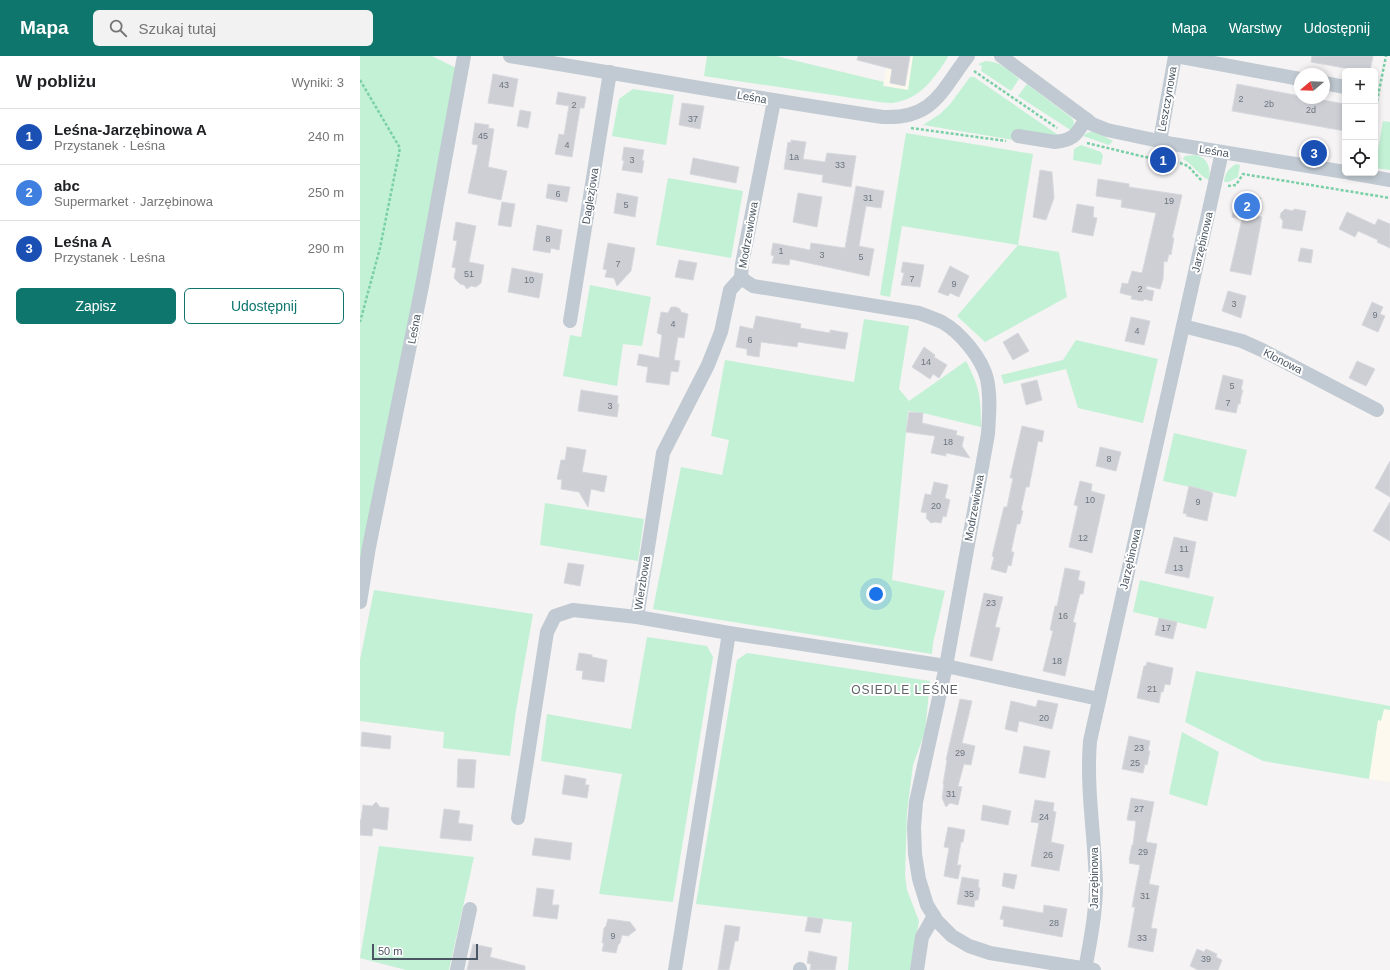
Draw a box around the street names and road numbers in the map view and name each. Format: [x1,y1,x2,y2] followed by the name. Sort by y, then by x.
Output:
[1155,65,1179,133] street label: Leszczynowa
[736,88,769,106] street label: Leśna
[1198,143,1231,159] street label: Leśna
[580,166,601,225] street label: Daglezjowa
[736,200,760,269] street label: Modrzewiowa
[1189,210,1215,273] street label: Jarzębinowa
[405,312,423,345] street label: Leśna
[1261,346,1305,376] street label: Klonowa
[962,473,986,542] street label: Modrzewiowa
[1117,527,1143,590] street label: Jarzębinowa
[632,554,652,611] street label: Wierzbowa
[1088,846,1100,909] street label: Jarzębinowa

